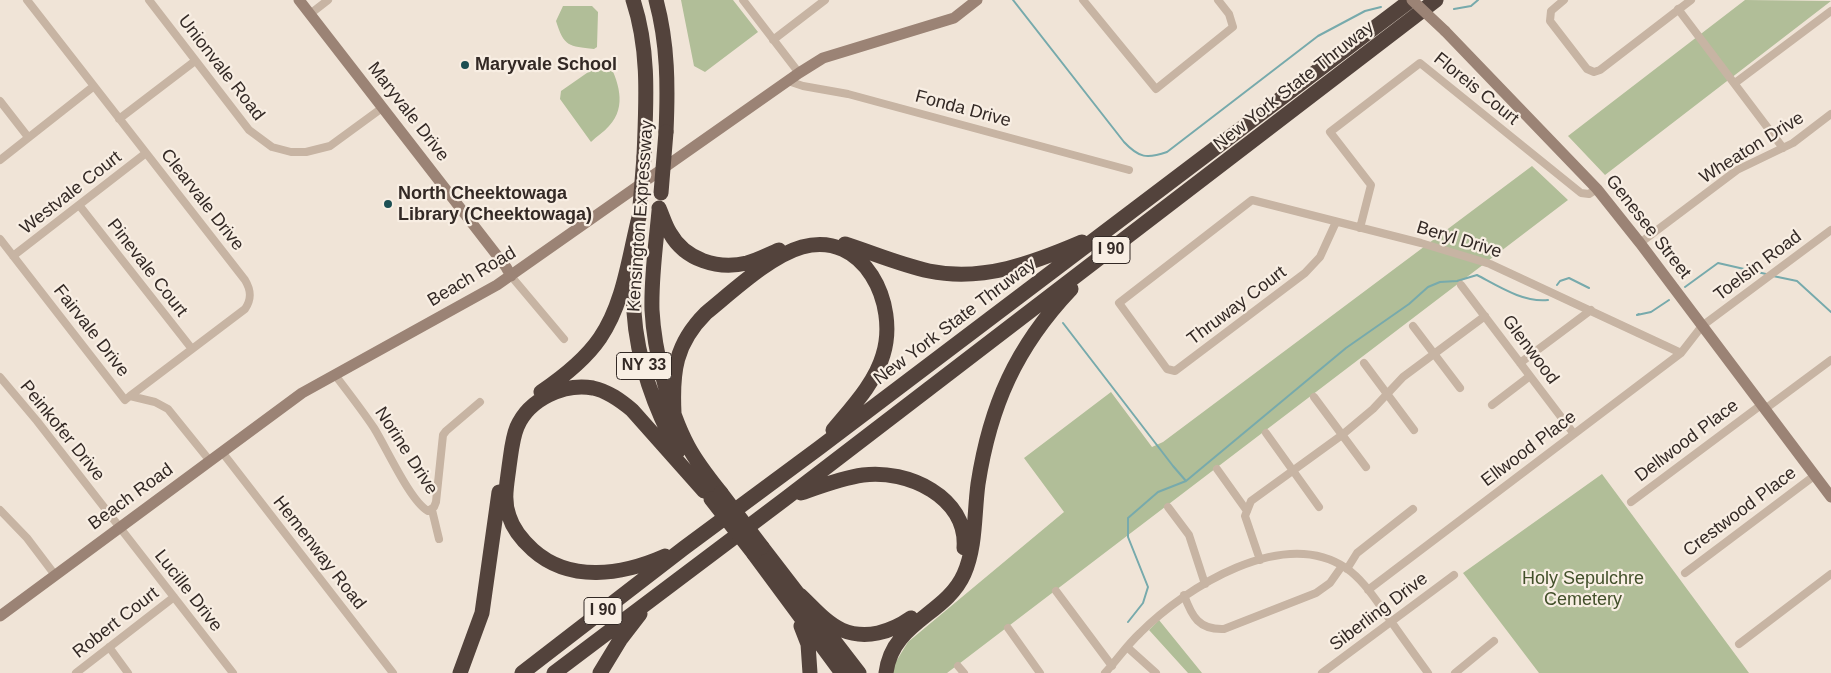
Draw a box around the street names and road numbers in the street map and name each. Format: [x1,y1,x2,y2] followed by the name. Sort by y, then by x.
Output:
[173,11,269,125] street label: Unionvale Road
[1210,17,1378,155] street label: New York State Thruway
[1429,48,1523,130] street label: Floreis Court
[363,58,453,166] street label: Maryvale Drive
[913,86,1013,132] street label: Fonda Drive
[1696,107,1808,189] street label: Wheaton Drive
[624,119,658,313] street label: Kensington Expressway
[156,145,248,255] street label: Clearvale Drive
[16,147,126,239] street label: Westvale Court
[1601,171,1695,283] street label: Genesee Street
[102,215,192,321] street label: Pinevale Court
[1414,217,1504,263] street label: Beryl Drive
[1710,226,1806,306] street label: Toelsin Road
[1092,236,1130,264] road number: I 90
[424,242,520,312] street label: Beach Road
[870,254,1040,390] street label: New York State Thruway
[1183,262,1291,350] street label: Thruway Court
[48,281,134,381] street label: Fairvale Drive
[1497,311,1563,389] street label: Glenwood
[616,352,672,380] road number: NY 33
[15,376,109,486] street label: Peinkofer Drive
[1631,395,1743,487] street label: Dellwood Place
[370,403,442,499] street label: Norine Drive
[1477,406,1581,492] street label: Ellwood Place
[85,459,177,535] street label: Beach Road
[1679,462,1801,562] street label: Crestwood Place
[268,492,370,614] street label: Hemenway Road
[149,546,227,636] street label: Lucille Drive
[1326,568,1432,656] street label: Siberling Drive
[69,583,163,663] street label: Robert Court
[584,598,622,624] road number: I 90

